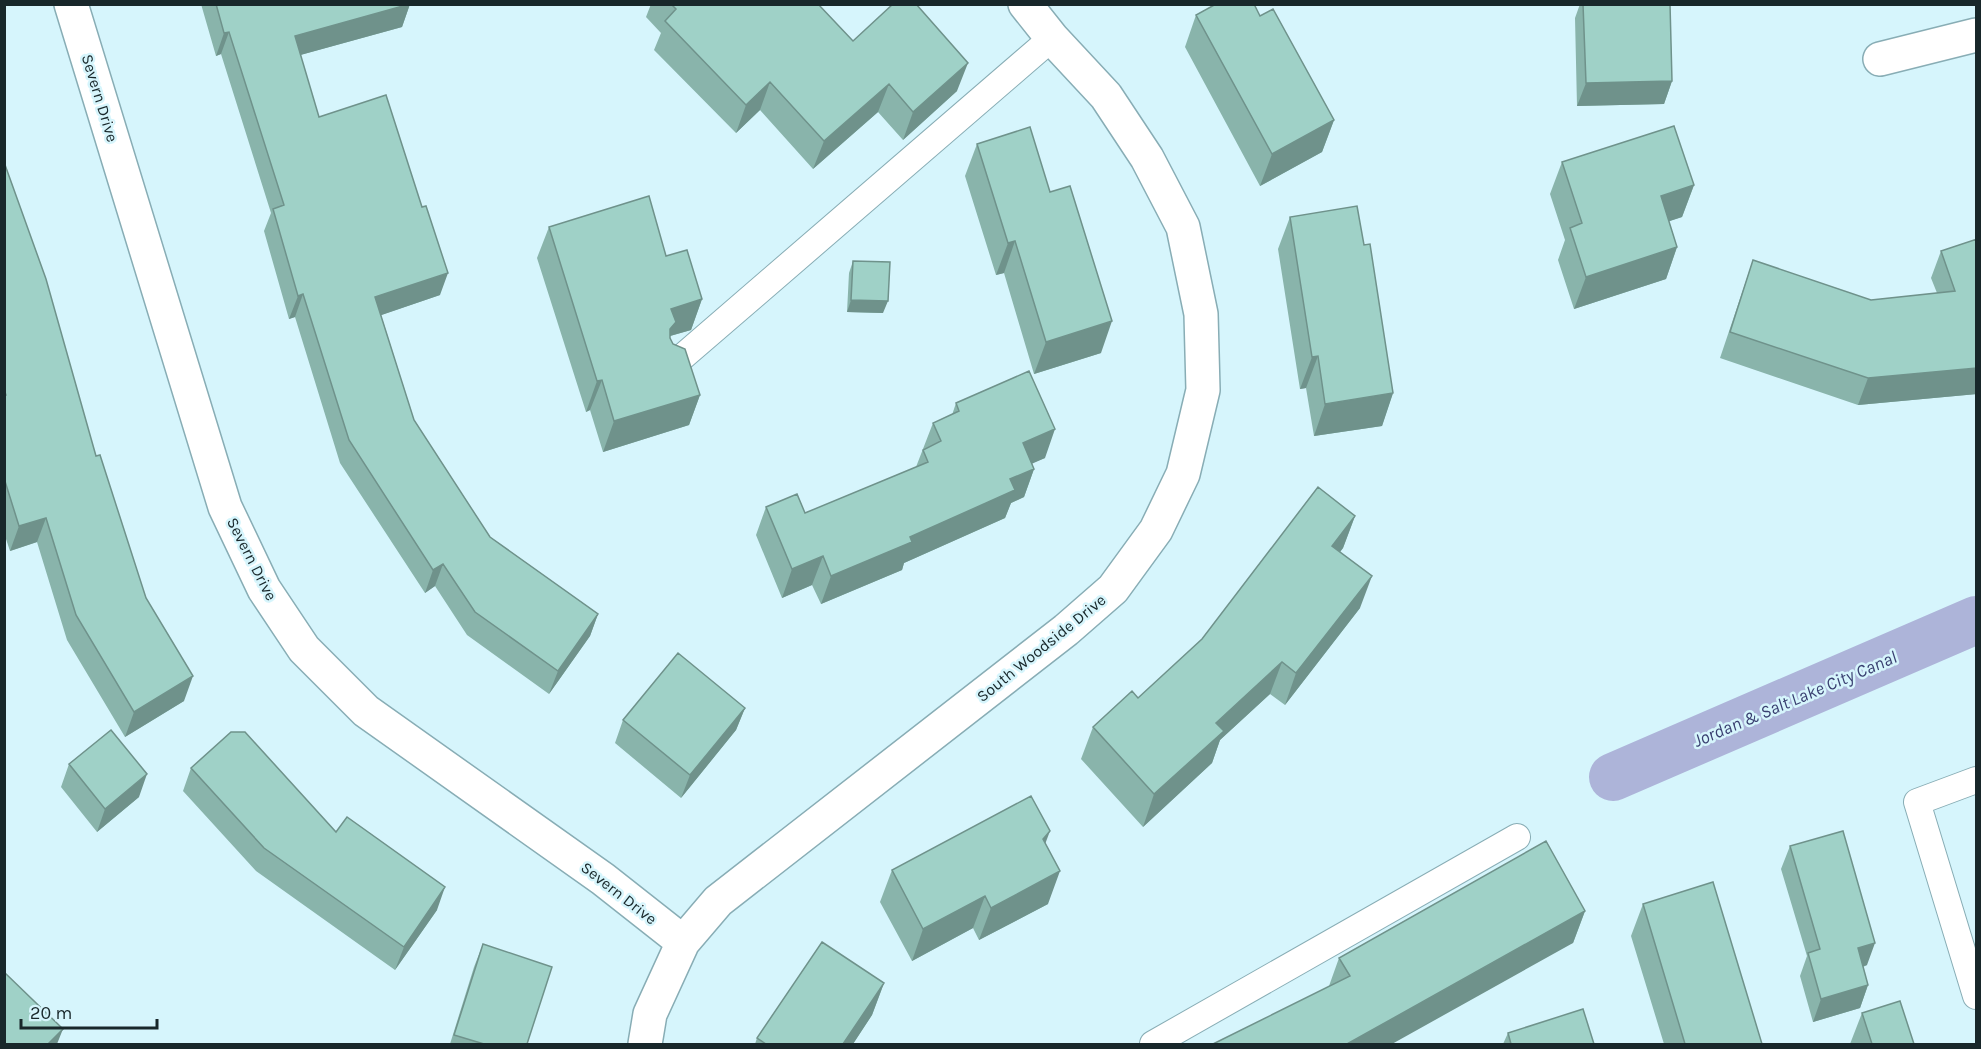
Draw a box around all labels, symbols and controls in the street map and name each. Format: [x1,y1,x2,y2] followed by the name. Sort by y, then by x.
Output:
[78,52,122,144] street label: Severn Drive
[223,514,281,604] street label: Severn Drive
[973,590,1109,706] street label: South Woodside Drive
[1690,646,1900,752] water label: Jordan & Salt Lake City Canal
[577,858,661,928] street label: Severn Drive
[21,992,158,1030] scale bar
[30,1002,72,1024] text: 20 m

